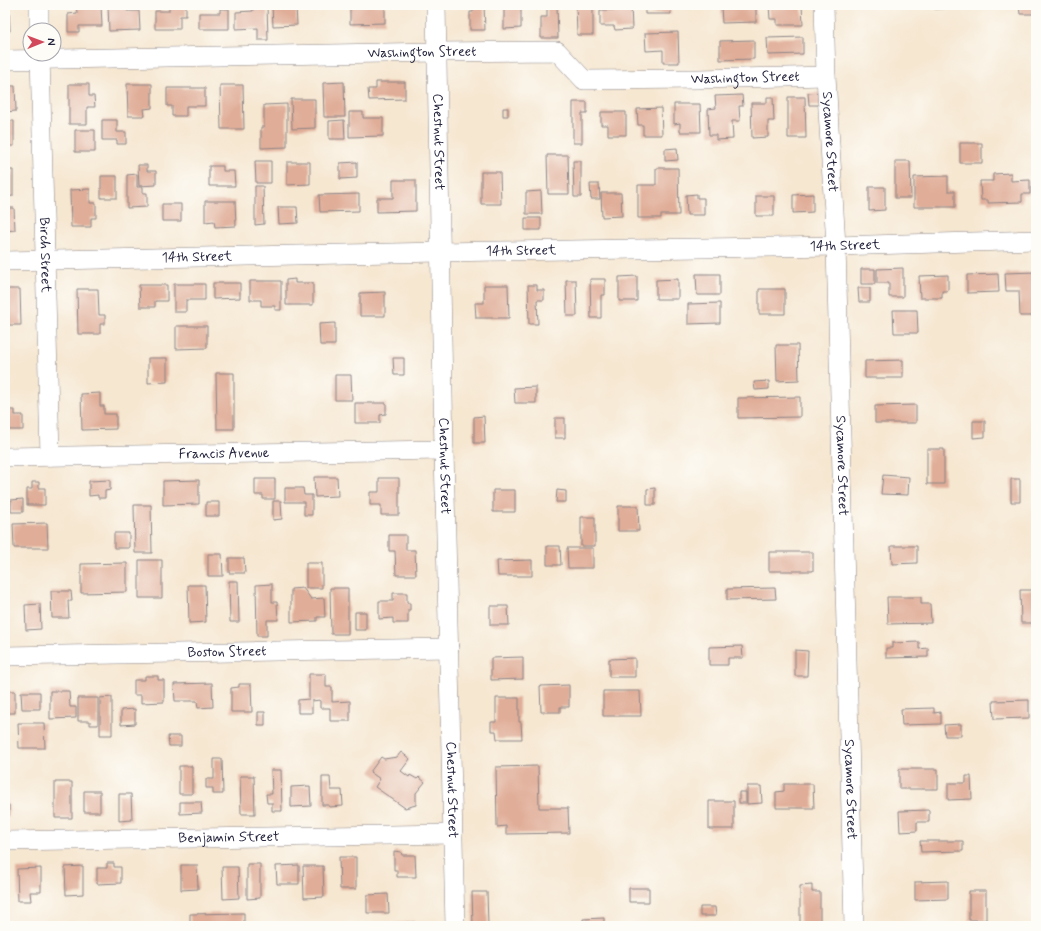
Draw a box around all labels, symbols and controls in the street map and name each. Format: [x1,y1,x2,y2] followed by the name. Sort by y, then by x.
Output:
[22,22,62,62] north arrow
[44,38,58,46] text: N
[367,43,476,64] street label: Washington Street
[691,68,800,89] street label: Washington Street
[818,91,842,193] street label: Sycamore Street
[429,93,448,191] street label: Chestnut Street
[35,217,55,294] street label: Birch Street
[809,236,881,255] street label: 14th Street
[486,241,557,260] street label: 14th Street
[162,247,233,267] street label: 14th Street
[831,415,852,517] street label: Sycamore Street
[434,417,454,515] street label: Chestnut Street
[179,444,270,463] street label: Francis Avenue
[187,642,267,662] street label: Boston Street
[840,739,861,840] street label: Sycamore Street
[442,741,462,839] street label: Chestnut Street
[178,828,280,847] street label: Benjamin Street

